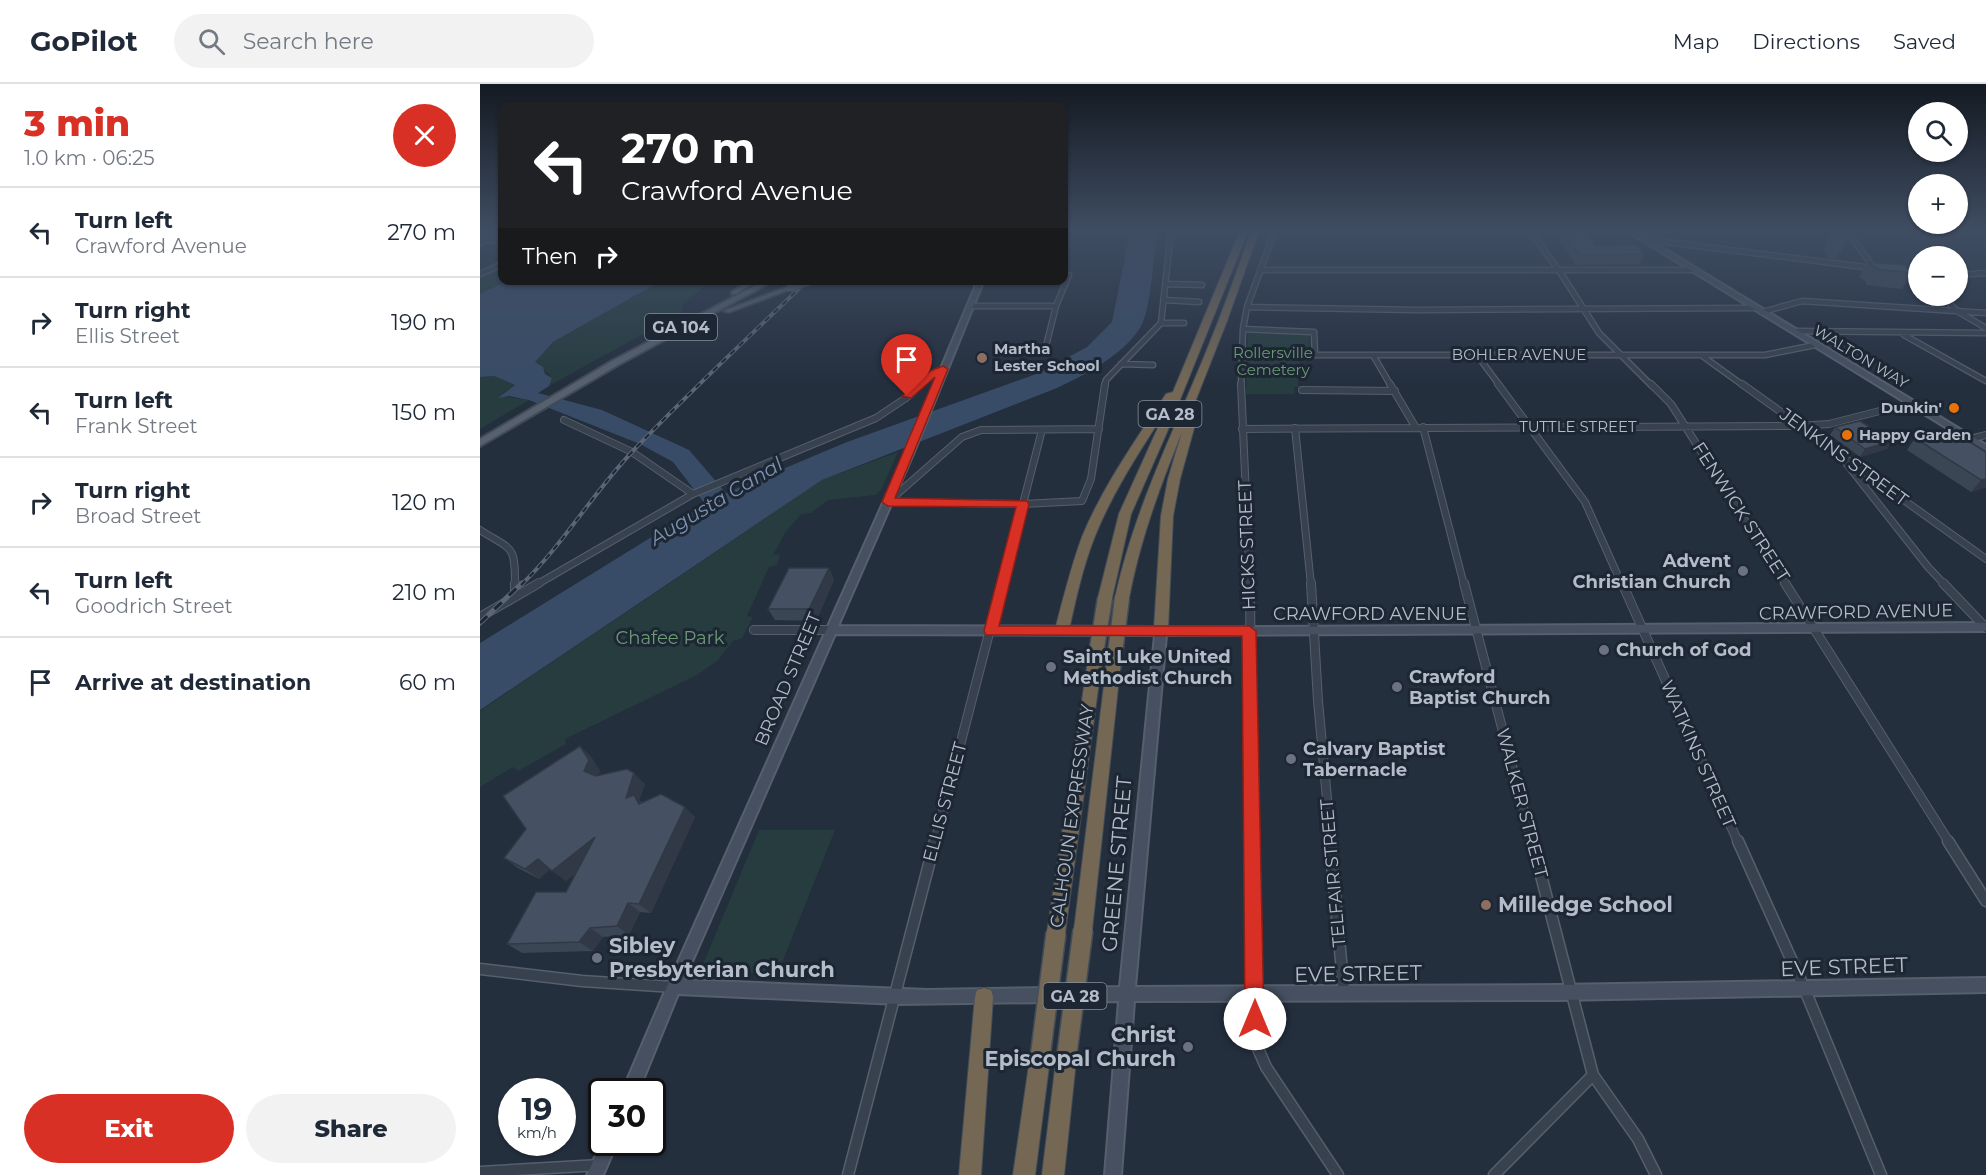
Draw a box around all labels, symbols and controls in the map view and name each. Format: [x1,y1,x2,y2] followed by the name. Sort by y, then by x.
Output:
[174,14,594,68] search box
[30,24,138,58] text: GoPilot
[195,25,228,58] icon: search
[243,28,374,55] text: Search here
[1673,29,1719,54] text: Map
[1752,29,1860,54] text: Directions
[1893,29,1956,54] text: Saved
[24,101,130,145] text: 3 min
[1908,102,1968,306] map controls
[1908,102,1968,162] button: search
[393,104,456,167] button: close
[621,122,755,174] text: 270 m
[522,126,600,204] icon: left
[24,146,155,170] text: 1.0 km · 06:25
[621,174,853,207] text: Crawford Avenue
[1908,174,1968,234] button: +
[75,207,173,234] text: Turn left
[24,216,57,249] icon: left
[387,219,456,246] text: 270 m
[75,234,247,258] text: Crawford Avenue
[590,240,623,273] icon: right
[522,243,578,270] text: Then
[1908,246,1968,306] button: −
[75,297,190,324] text: Turn right
[24,306,57,339] icon: right
[391,309,456,336] text: 190 m
[645,314,717,340] road number: GA 104
[1810,321,1913,393] street label: WALTON WAY
[75,324,180,348] text: Ellis Street
[881,334,932,396] pin
[994,339,1100,375] place label: Martha Lester School
[890,343,923,376] icon: arrive
[1233,343,1313,379] park label: Rollersville Cemetery
[1452,345,1586,364] street label: BOHLER AVENUE
[975,351,989,365] marker: Martha Lester School
[75,387,173,414] text: Turn left
[24,396,57,429] icon: left
[1881,398,1942,417] place label: Dunkin'
[392,399,456,426] text: 150 m
[1138,401,1202,427] road number: GA 28
[1947,401,1961,415] marker: Dunkin'
[1775,403,1913,511] street label: JENKINS STREET
[75,414,198,438] text: Frank Street
[1519,417,1637,436] street label: TUTTLE STREET
[1859,425,1971,444] place label: Happy Garden
[1840,428,1854,442] marker: Happy Garden
[1688,438,1795,586] street label: FENWICK STREET
[644,452,787,551] water label: Augusta Canal
[75,477,190,504] text: Turn right
[1234,479,1260,610] street label: HICKS STREET
[24,486,57,519] icon: right
[392,489,456,516] text: 120 m
[75,504,201,528] text: Broad Street
[1573,550,1731,593] place label: Advent Christian Church
[1736,564,1750,578] marker: Advent Christian Church
[75,567,173,594] text: Turn left
[24,576,57,609] icon: left
[392,579,456,606] text: 210 m
[75,594,233,618] text: Goodrich Street
[1759,599,1953,625] street label: CRAWFORD AVENUE
[1273,603,1467,625] street label: CRAWFORD AVENUE
[750,608,826,749] street label: BROAD STREET
[615,627,725,649] park label: Chafee Park
[1616,639,1752,661] place label: Church of God
[1597,643,1611,657] marker: Church of God
[1063,646,1232,689] place label: Saint Luke United Methodist Church
[1044,660,1058,674] marker: Saint Luke United Methodist Church
[24,666,57,699] icon: arrive
[1409,666,1550,709] place label: Crawford Baptist Church
[75,669,311,696] text: Arrive at destination
[399,669,456,696] text: 60 m
[1656,677,1741,832] street label: WATKINS STREET
[1390,680,1404,694] marker: Crawford Baptist Church
[1045,702,1099,929] street label: CALHOUN EXPRESSWAY
[1491,726,1553,881] street label: WALKER STREET
[1303,738,1446,781] place label: Calvary Baptist Tabernacle
[918,739,972,864] street label: ELLIS STREET
[1284,752,1298,766] marker: Calvary Baptist Tabernacle
[1096,775,1137,953] street label: GREENE STREET
[1316,797,1350,948] street label: TELFAIR STREET
[1498,892,1673,917] place label: Milledge School
[1479,898,1493,912] marker: Milledge School
[609,933,835,982] place label: Sibley Presbyterian Church
[590,951,604,965] marker: Sibley Presbyterian Church
[1780,952,1908,981] street label: EVE STREET
[1294,960,1422,987] street label: EVE STREET
[1044,983,1106,1009] road number: GA 28
[1223,987,1287,1051] position arrow
[985,1022,1176,1071] place label: Christ Episcopal Church
[1181,1040,1195,1054] marker: Christ Episcopal Church
[588,1078,666,1156] speed limit sign: 30
[522,1091,552,1128] text: 19
[24,1094,234,1163] button: Exit
[246,1094,456,1163] button: Share
[517,1123,557,1142] text: km/h

